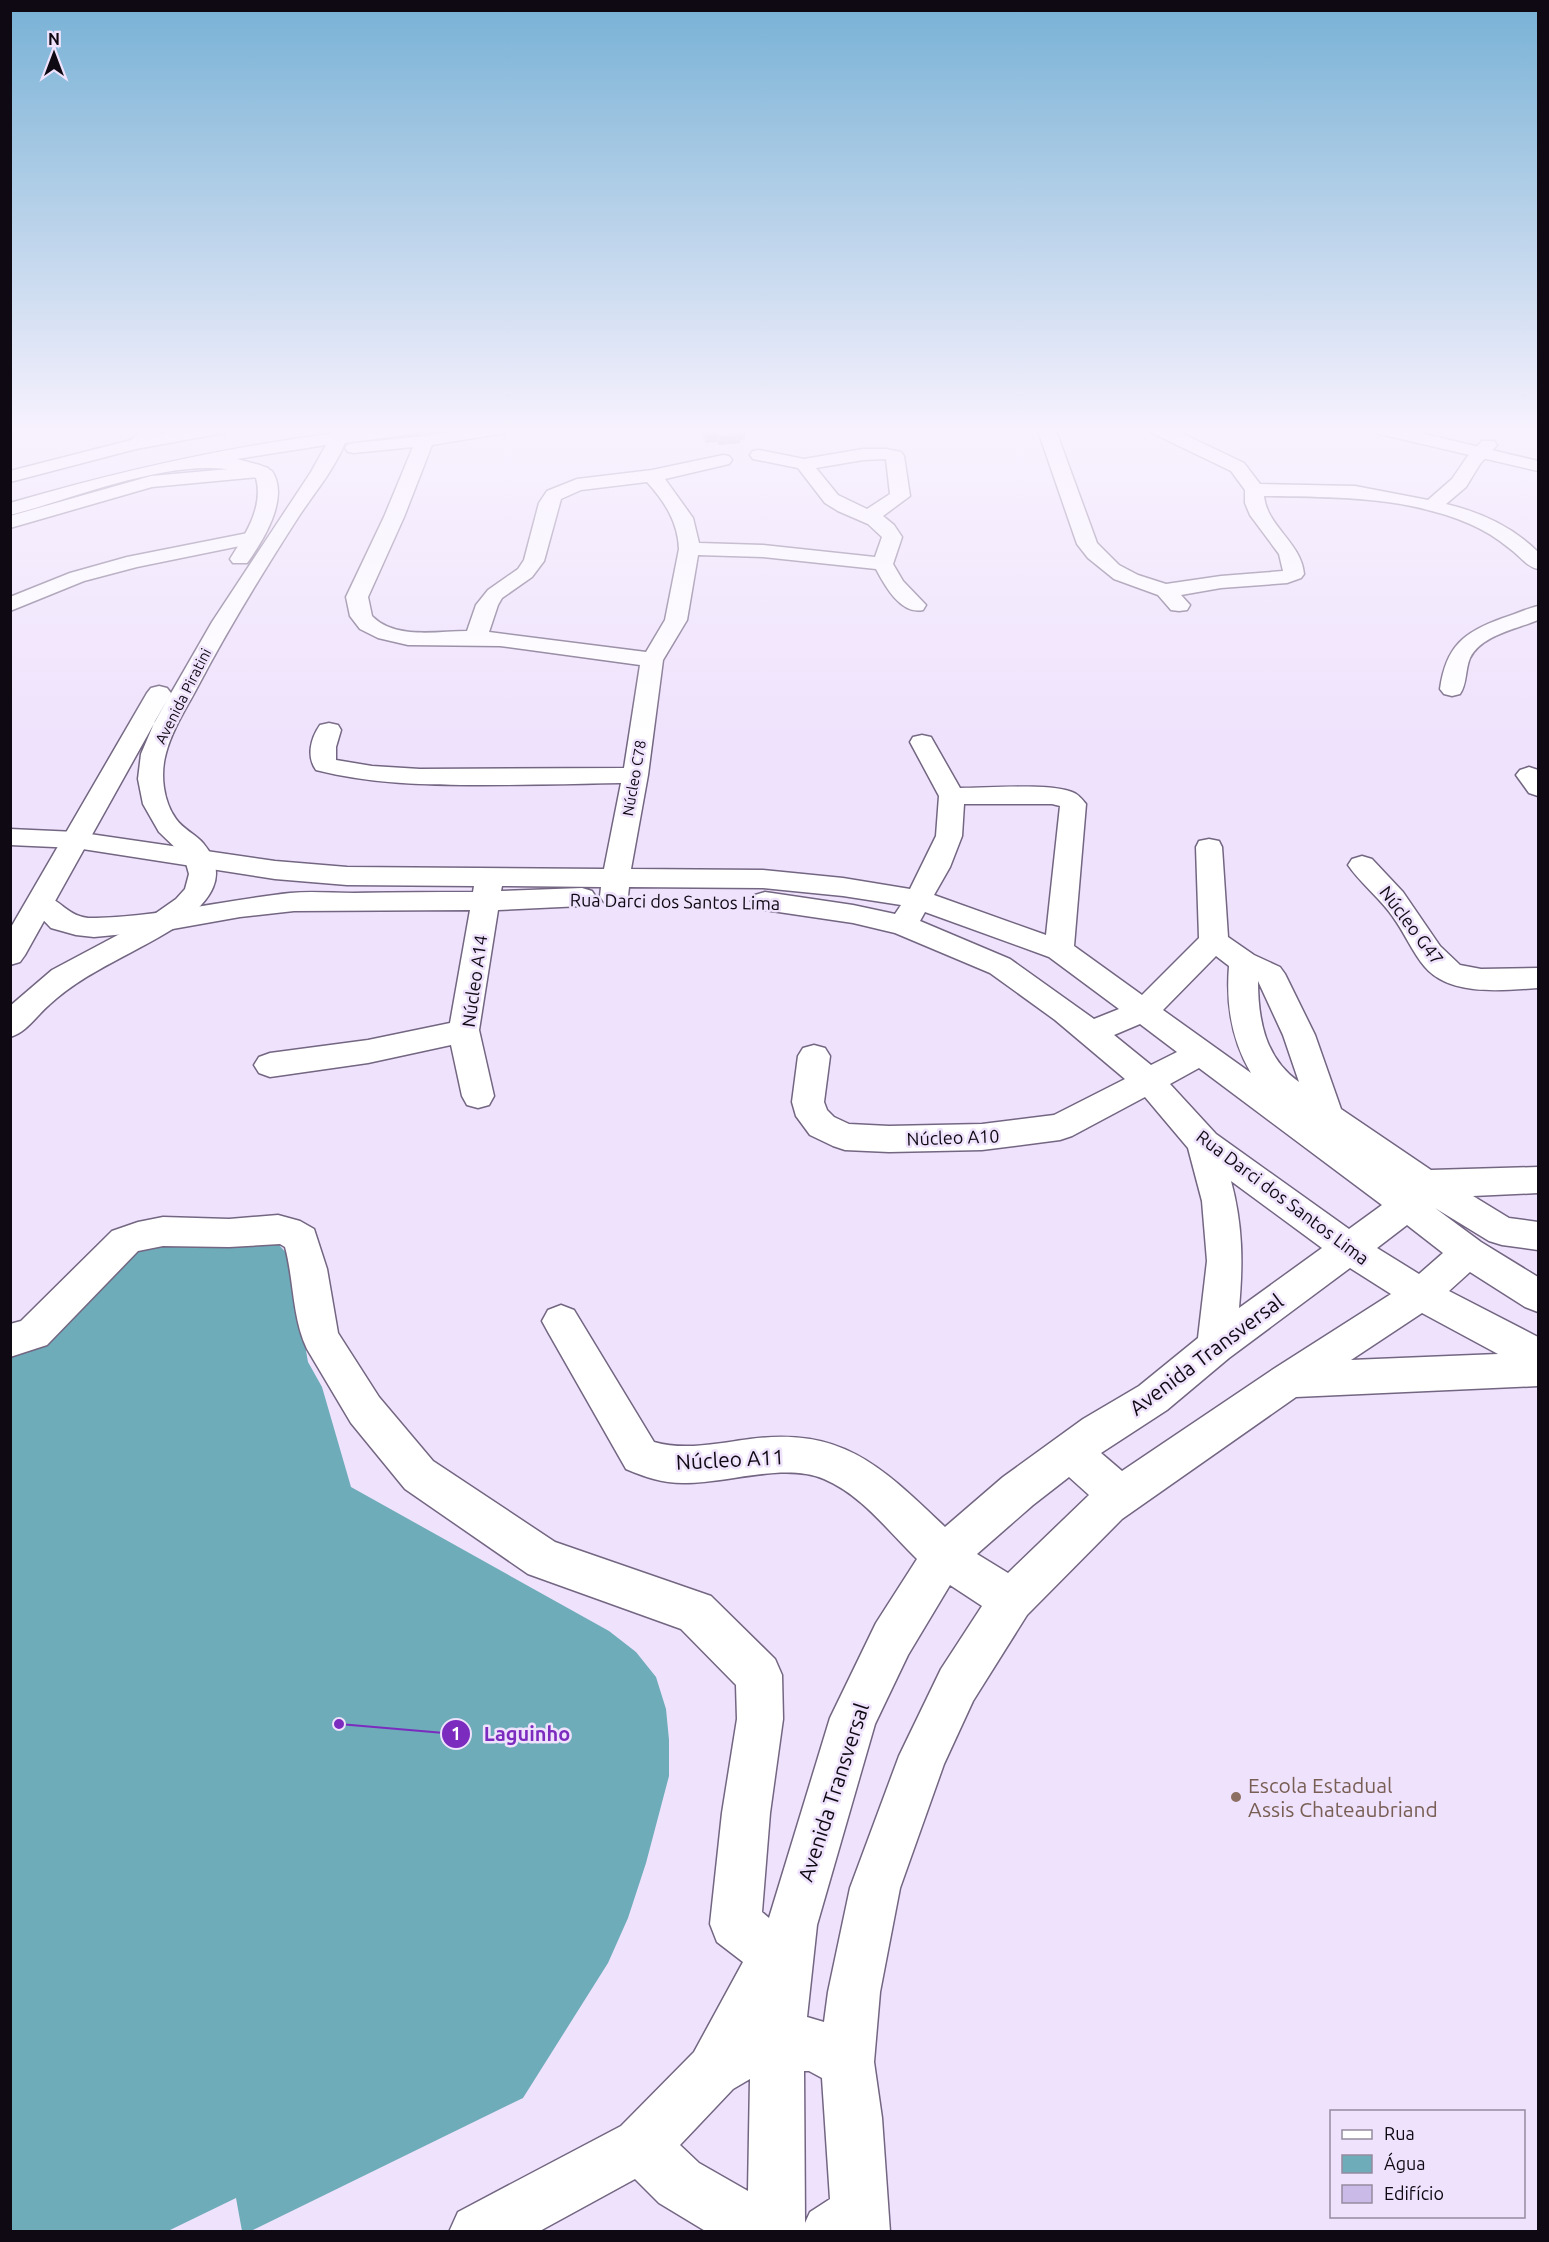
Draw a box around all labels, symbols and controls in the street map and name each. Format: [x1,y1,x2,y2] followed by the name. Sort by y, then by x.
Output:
[24,24,84,84] north arrow
[48,30,60,48] text: N
[152,645,214,747] street label: Avenida Piratini
[619,739,649,817] street label: Núcleo C78
[1376,882,1448,968] street label: Núcleo G47
[570,889,780,913] street label: Rua Darci dos Santos Lima
[458,934,490,1028] street label: Núcleo A14
[906,1125,1000,1149] street label: Núcleo A10
[1193,1126,1373,1268] street label: Rua Darci dos Santos Lima
[1124,1288,1288,1420] street label: Avenida Transversal
[675,1444,785,1474] street label: Núcleo A11
[793,1700,873,1884] street label: Avenida Transversal
[441,1715,582,1753] callout: Laguinho
[484,1722,570,1745] text: Laguinho
[451,1723,461,1743] text: 1
[1248,1773,1438,1821] place label: Escola Estadual Assis Chateaubriand
[1229,1790,1243,1804] marker: Escola Estadual Assis Chateaubriand
[1330,2110,1525,2218] legend
[1384,2123,1415,2143] text: Rua
[1384,2152,1426,2173] text: Água
[1384,2183,1444,2203] text: Edifício

